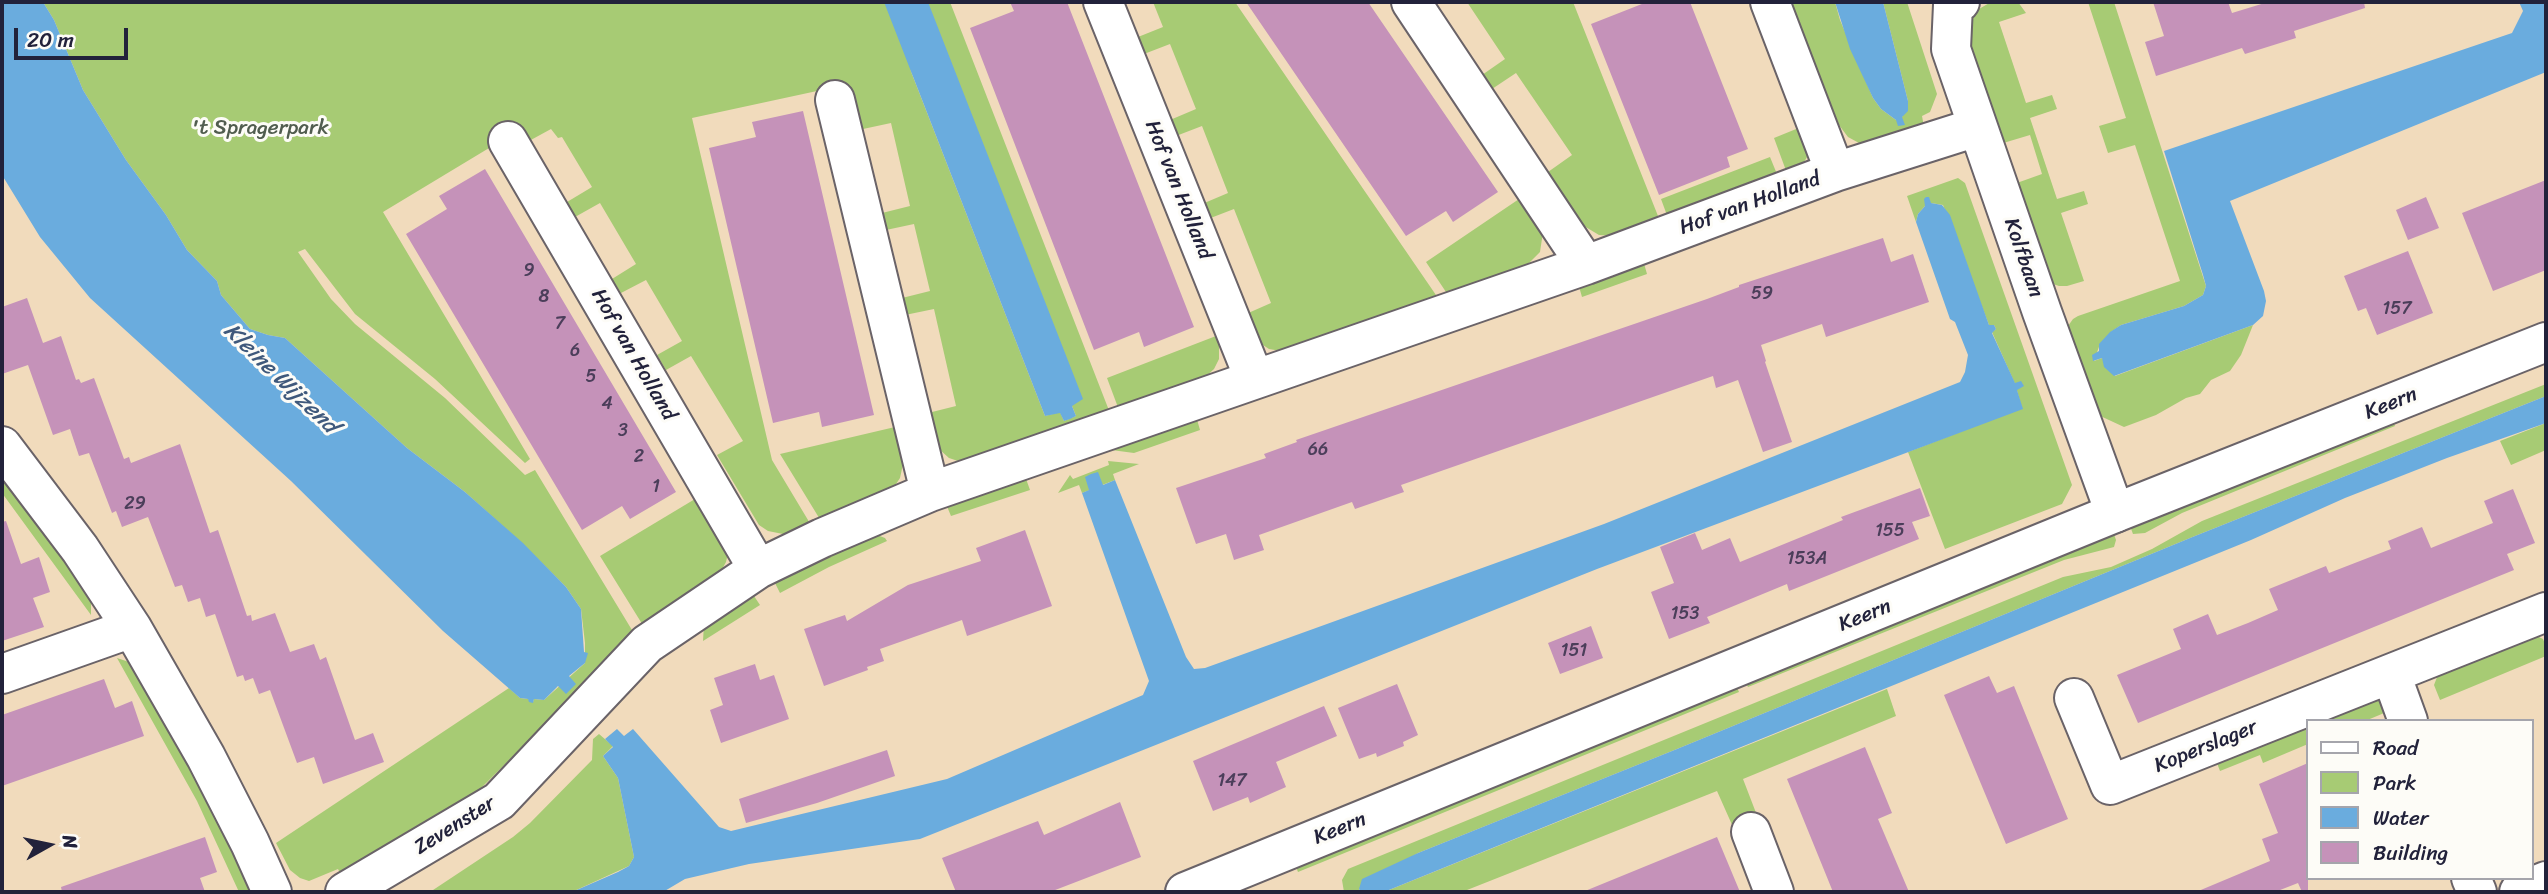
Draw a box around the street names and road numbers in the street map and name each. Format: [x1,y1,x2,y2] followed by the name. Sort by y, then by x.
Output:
[1139,117,1217,263] street label: Hof van Holland
[1676,167,1824,241] street label: Hof van Holland
[1998,215,2048,301] street label: Kolfbaan
[585,285,681,425] street label: Hof van Holland
[2361,382,2421,426] street label: Keern
[1835,594,1895,638] street label: Keern
[2151,715,2261,779] street label: Koperslager
[410,791,500,861] street label: Zevenster
[1310,807,1370,851] street label: Keern

